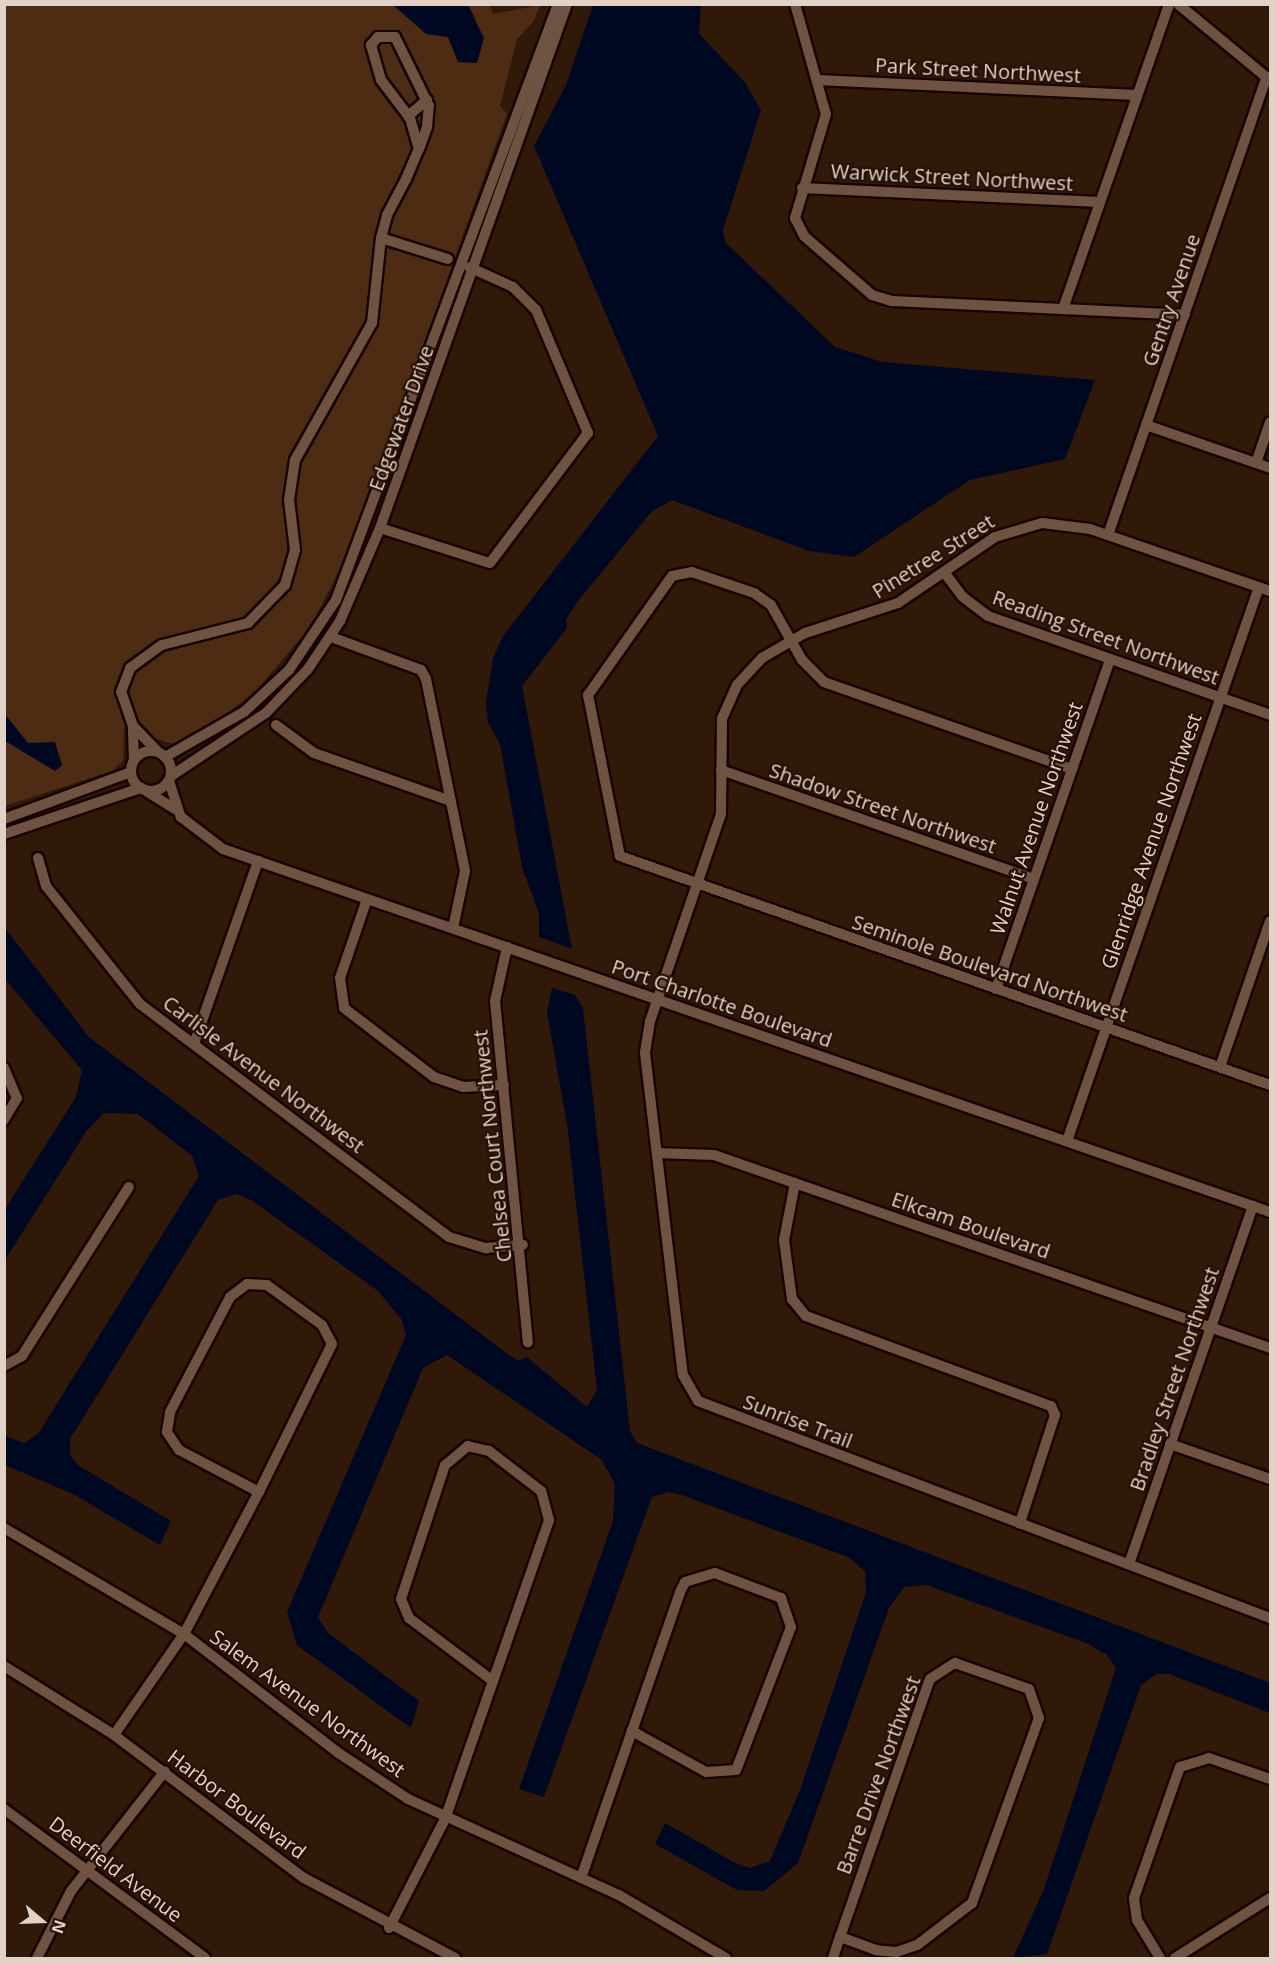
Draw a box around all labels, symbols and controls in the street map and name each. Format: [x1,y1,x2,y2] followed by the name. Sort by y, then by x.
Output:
[874,53,1082,87] street label: Park Street Northwest
[830,159,1074,195] street label: Warwick Street Northwest
[1137,231,1205,369] street label: Gentry Avenue
[364,342,438,494] street label: Edgewater Drive
[868,509,998,603] street label: Pinetree Street
[989,585,1223,689] street label: Reading Street Northwest
[985,699,1087,937] street label: Walnut Avenue Northwest
[1096,710,1206,972] street label: Glenridge Avenue Northwest
[766,758,1000,858] street label: Shadow Street Northwest
[849,909,1131,1027] street label: Seminole Boulevard Northwest
[609,954,835,1052] street label: Port Charlotte Boulevard
[159,990,369,1158] street label: Carlisle Avenue Northwest
[468,1029,516,1263] street label: Chelsea Court Northwest
[889,1187,1053,1263] street label: Elkcam Boulevard
[1124,1264,1224,1494] street label: Bradley Street Northwest
[740,1389,856,1453] street label: Sunrise Trail
[206,1624,410,1782] street label: Salem Avenue Northwest
[831,1673,925,1877] street label: Barre Drive Northwest
[163,1744,311,1864] street label: Harbor Boulevard
[45,1811,187,1927] street label: Deerfield Avenue
[12,1891,72,1951] north arrow
[47,1917,72,1937] text: N

